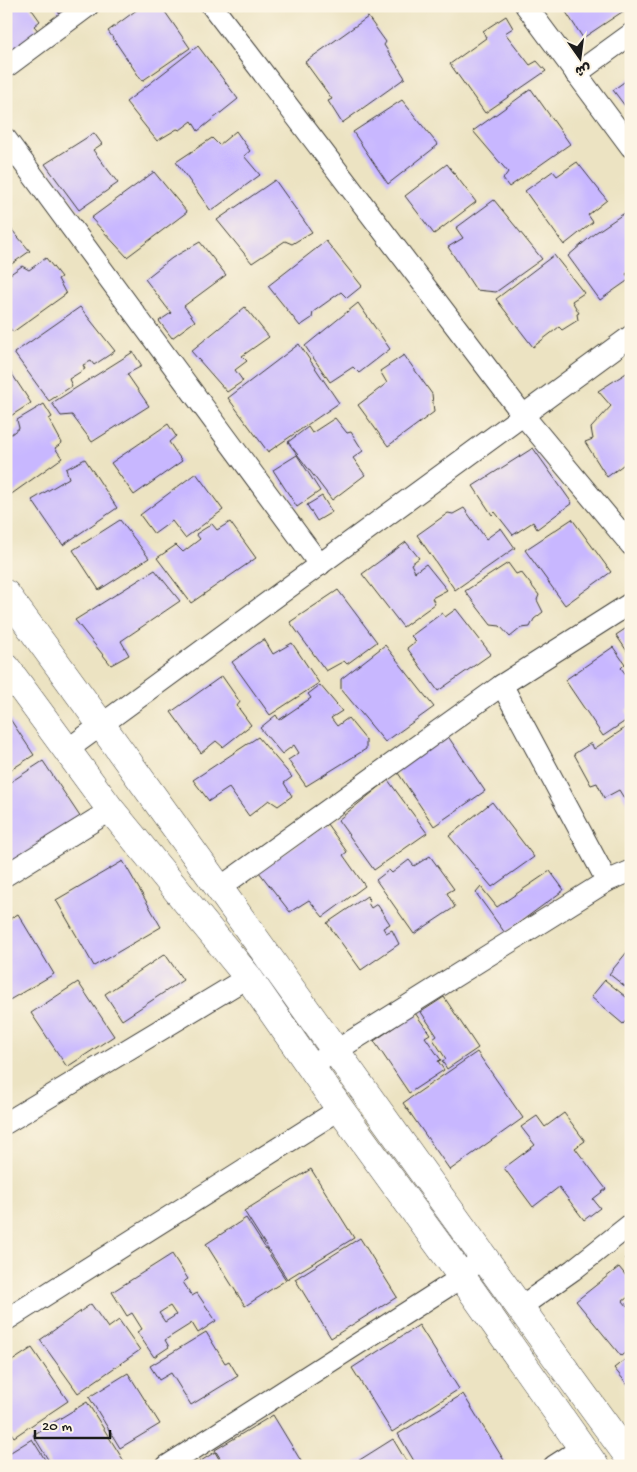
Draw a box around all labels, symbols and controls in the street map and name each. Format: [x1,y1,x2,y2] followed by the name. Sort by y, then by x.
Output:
[554,32,604,82] north arrow
[573,58,592,78] text: ش
[35,1407,110,1439] scale bar
[42,1418,72,1436] text: 20 m

